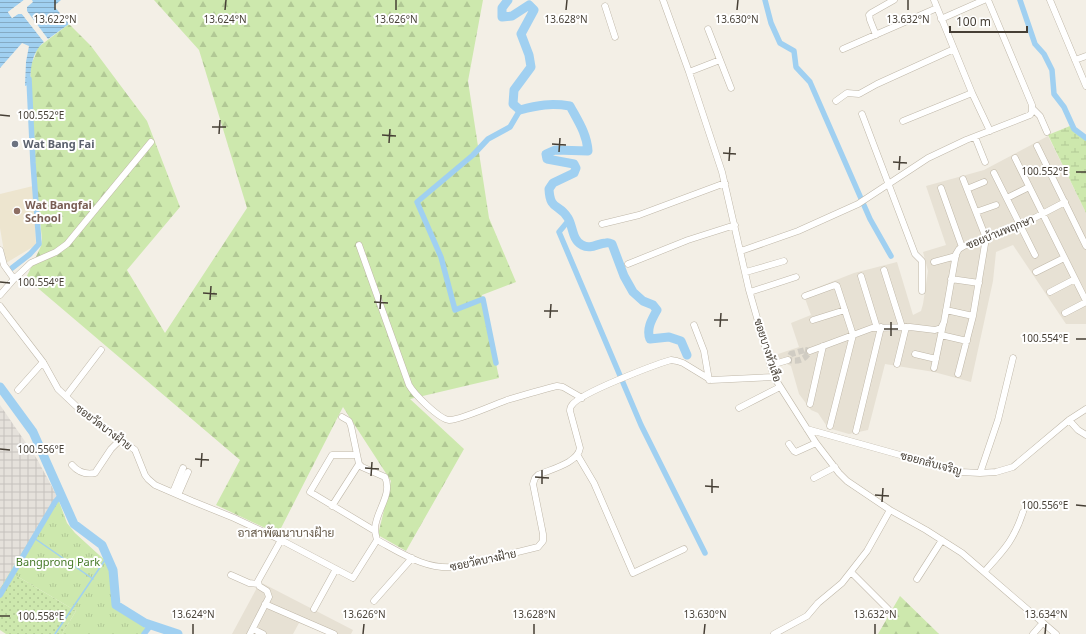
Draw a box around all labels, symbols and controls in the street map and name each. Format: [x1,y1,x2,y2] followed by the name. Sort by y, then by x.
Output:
[950,8,1027,34] scale bar
[33,12,77,26] text: 13.622°N
[203,12,247,26] text: 13.624°N
[374,12,418,26] text: 13.626°N
[544,12,588,26] text: 13.628°N
[715,12,759,26] text: 13.630°N
[886,12,930,26] text: 13.632°N
[956,13,991,30] text: 100 m
[18,108,64,122] text: 100.552°E
[23,136,94,151] place label: Wat Bang Fai
[10,139,20,149] marker: Wat Bang Fai
[1022,164,1068,178] text: 100.552°E
[25,197,92,225] place label: Wat Bangfai School
[12,206,22,216] marker: Wat Bangfai School
[963,211,1036,252] street label: ซอยบ้านพฤกษา
[18,275,64,289] text: 100.554°E
[751,316,786,383] street label: ซอยบางหัวเสือ
[1022,331,1068,345] text: 100.554°E
[73,400,136,453] street label: ซอยวัดบางฝ้าย
[18,442,64,456] text: 100.556°E
[899,447,964,478] street label: ซอยกลับเจริญ
[1022,498,1068,512] text: 100.556°E
[238,524,334,541] district label: อาสาพัฒนาบางฝ้าย
[448,545,517,574] street label: ซอยวัดบางฝ้าย
[16,554,100,569] park label: Bangprong Park
[171,607,215,621] text: 13.624°N
[342,607,386,621] text: 13.626°N
[512,607,556,621] text: 13.628°N
[683,607,727,621] text: 13.630°N
[853,607,897,621] text: 13.632°N
[1024,607,1068,621] text: 13.634°N
[18,609,64,623] text: 100.558°E

